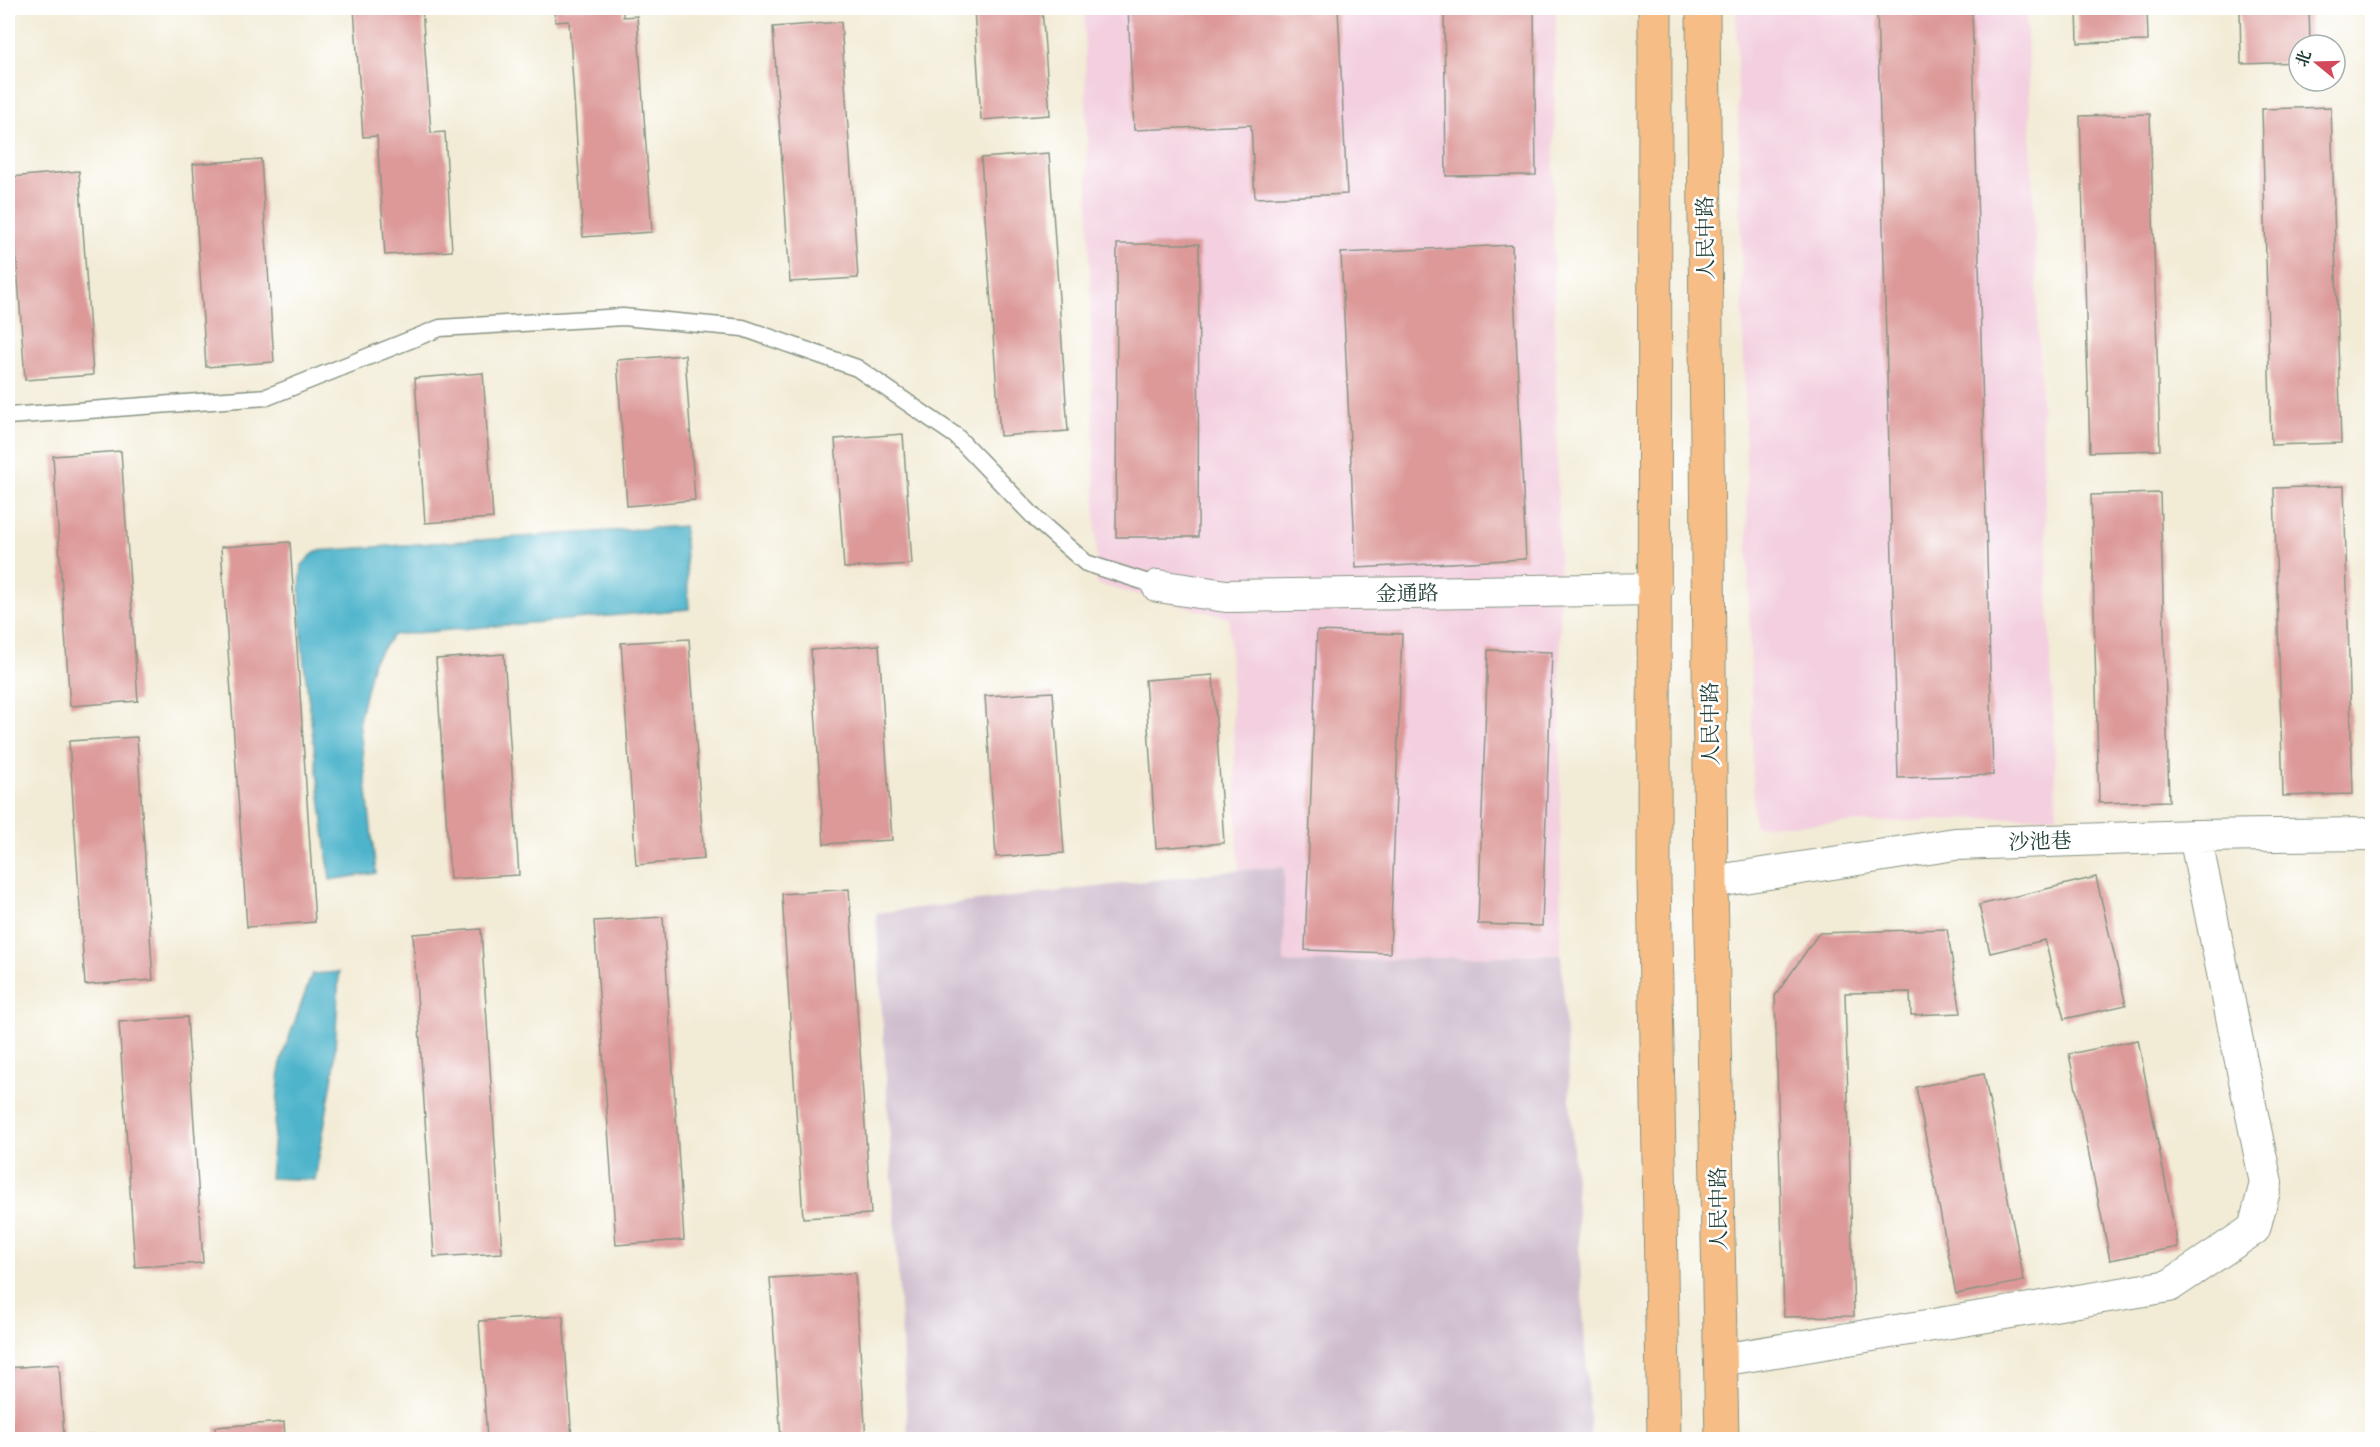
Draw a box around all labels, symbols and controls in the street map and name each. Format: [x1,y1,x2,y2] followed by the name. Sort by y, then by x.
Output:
[2287,33,2347,93] north arrow
[2291,47,2316,69] text: 北
[1691,196,1719,280] street label: 人民中路
[1375,579,1439,607] street label: 金通路
[1696,682,1724,766] street label: 人民中路
[2008,826,2072,856] street label: 沙池巷
[1704,1167,1732,1251] street label: 人民中路

